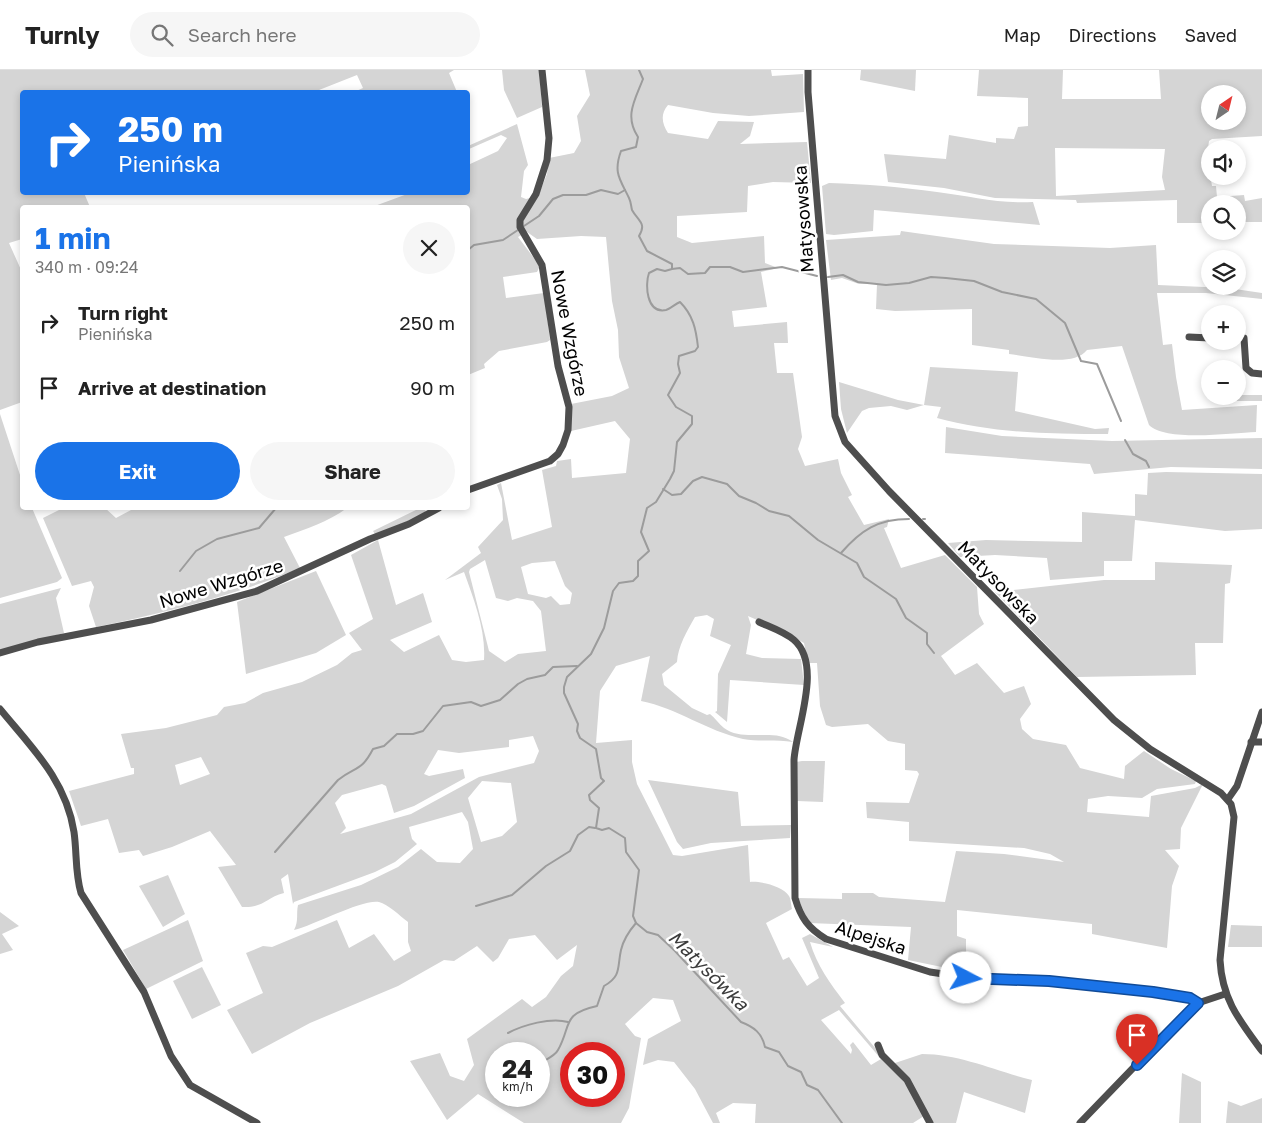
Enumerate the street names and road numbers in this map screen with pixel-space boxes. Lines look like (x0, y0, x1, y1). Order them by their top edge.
street label: Matysowska (788, 165, 818, 273)
street label: Nowe Wzgórze (547, 268, 593, 398)
street label: Matysowska (954, 536, 1044, 628)
street label: Nowe Wzgórze (156, 554, 286, 612)
street label: Alpejska (833, 915, 909, 959)

